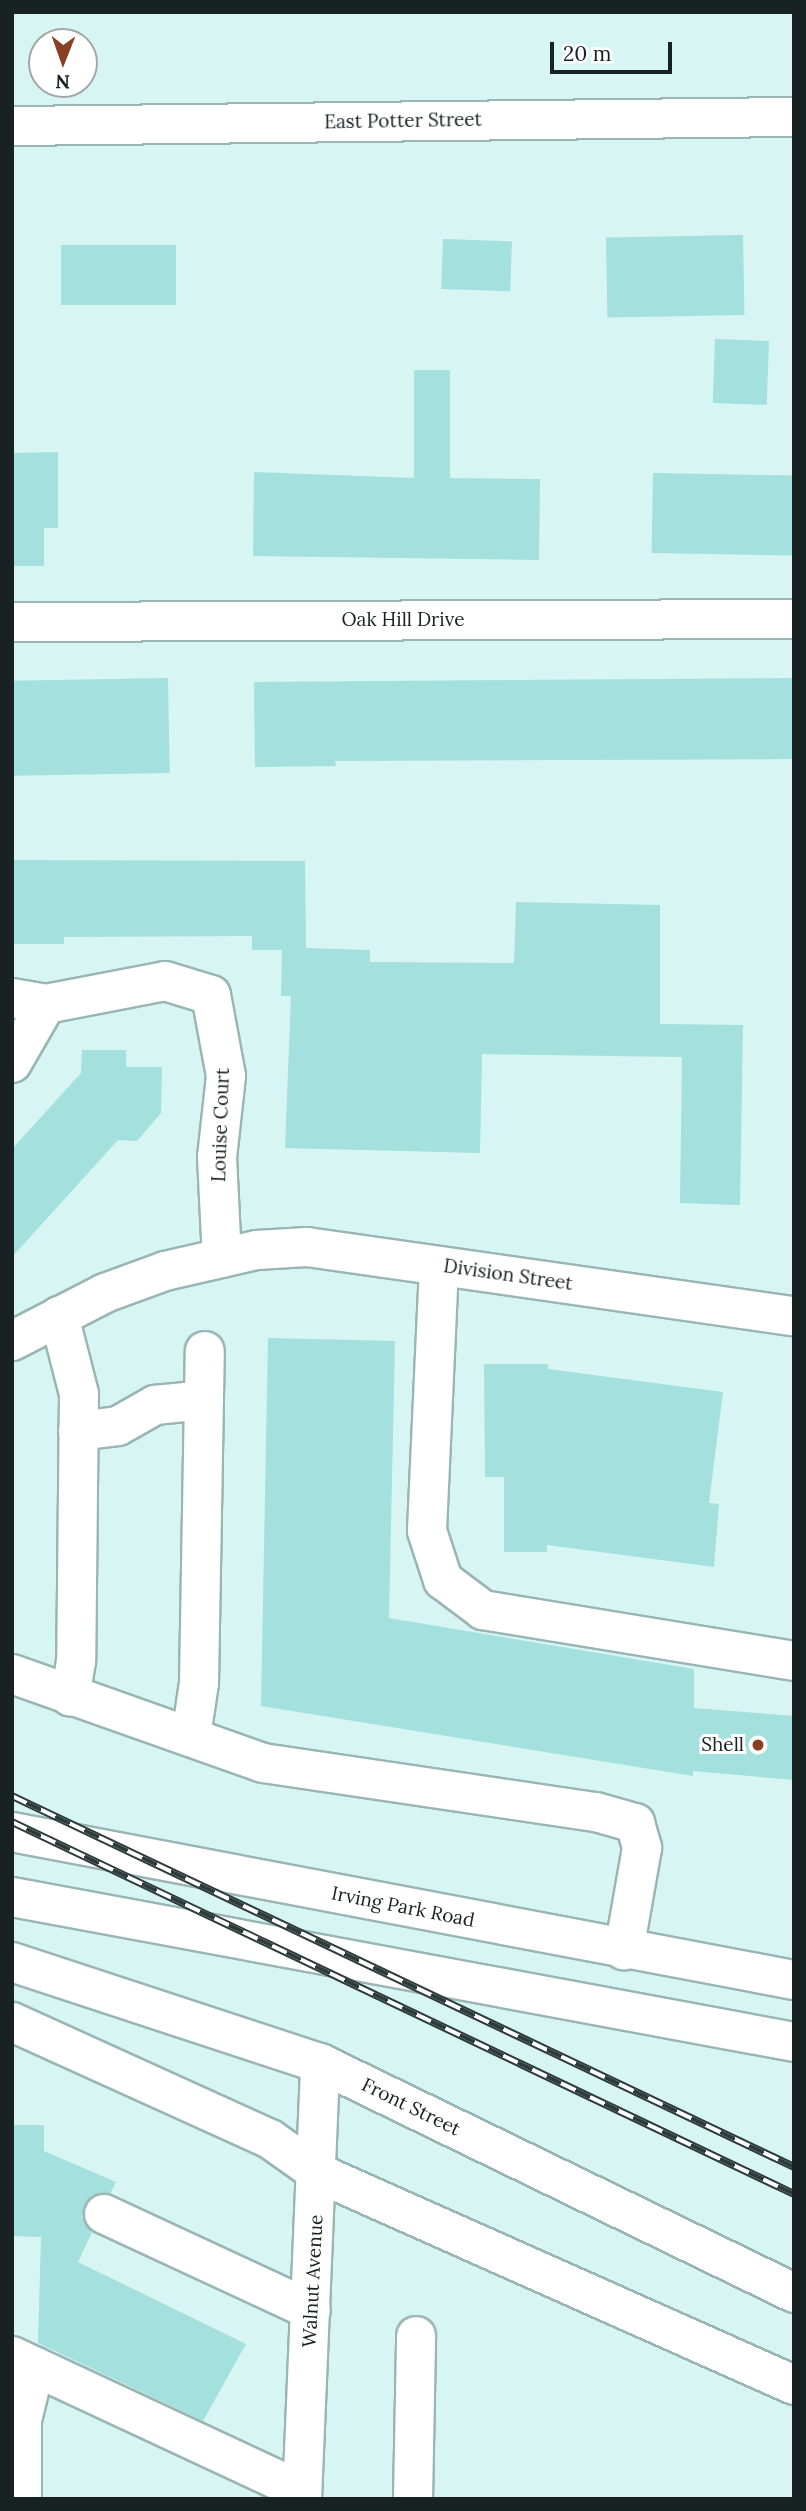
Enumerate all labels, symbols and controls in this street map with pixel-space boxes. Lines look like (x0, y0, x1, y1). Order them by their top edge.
north arrow (28, 28, 98, 98)
scale bar (554, 28, 676, 72)
text: 20 m (563, 40, 612, 67)
text: N (55, 70, 70, 94)
street label: East Potter Street (324, 108, 482, 134)
street label: Oak Hill Drive (342, 609, 464, 631)
street label: Louise Court (208, 1067, 234, 1183)
street label: Division Street (442, 1255, 574, 1295)
place label: Shell (701, 1734, 744, 1756)
marker: Shell (750, 1737, 766, 1753)
street label: Irving Park Road (330, 1882, 476, 1932)
street label: Front Street (358, 2073, 464, 2141)
street label: Walnut Avenue (298, 2214, 328, 2348)

